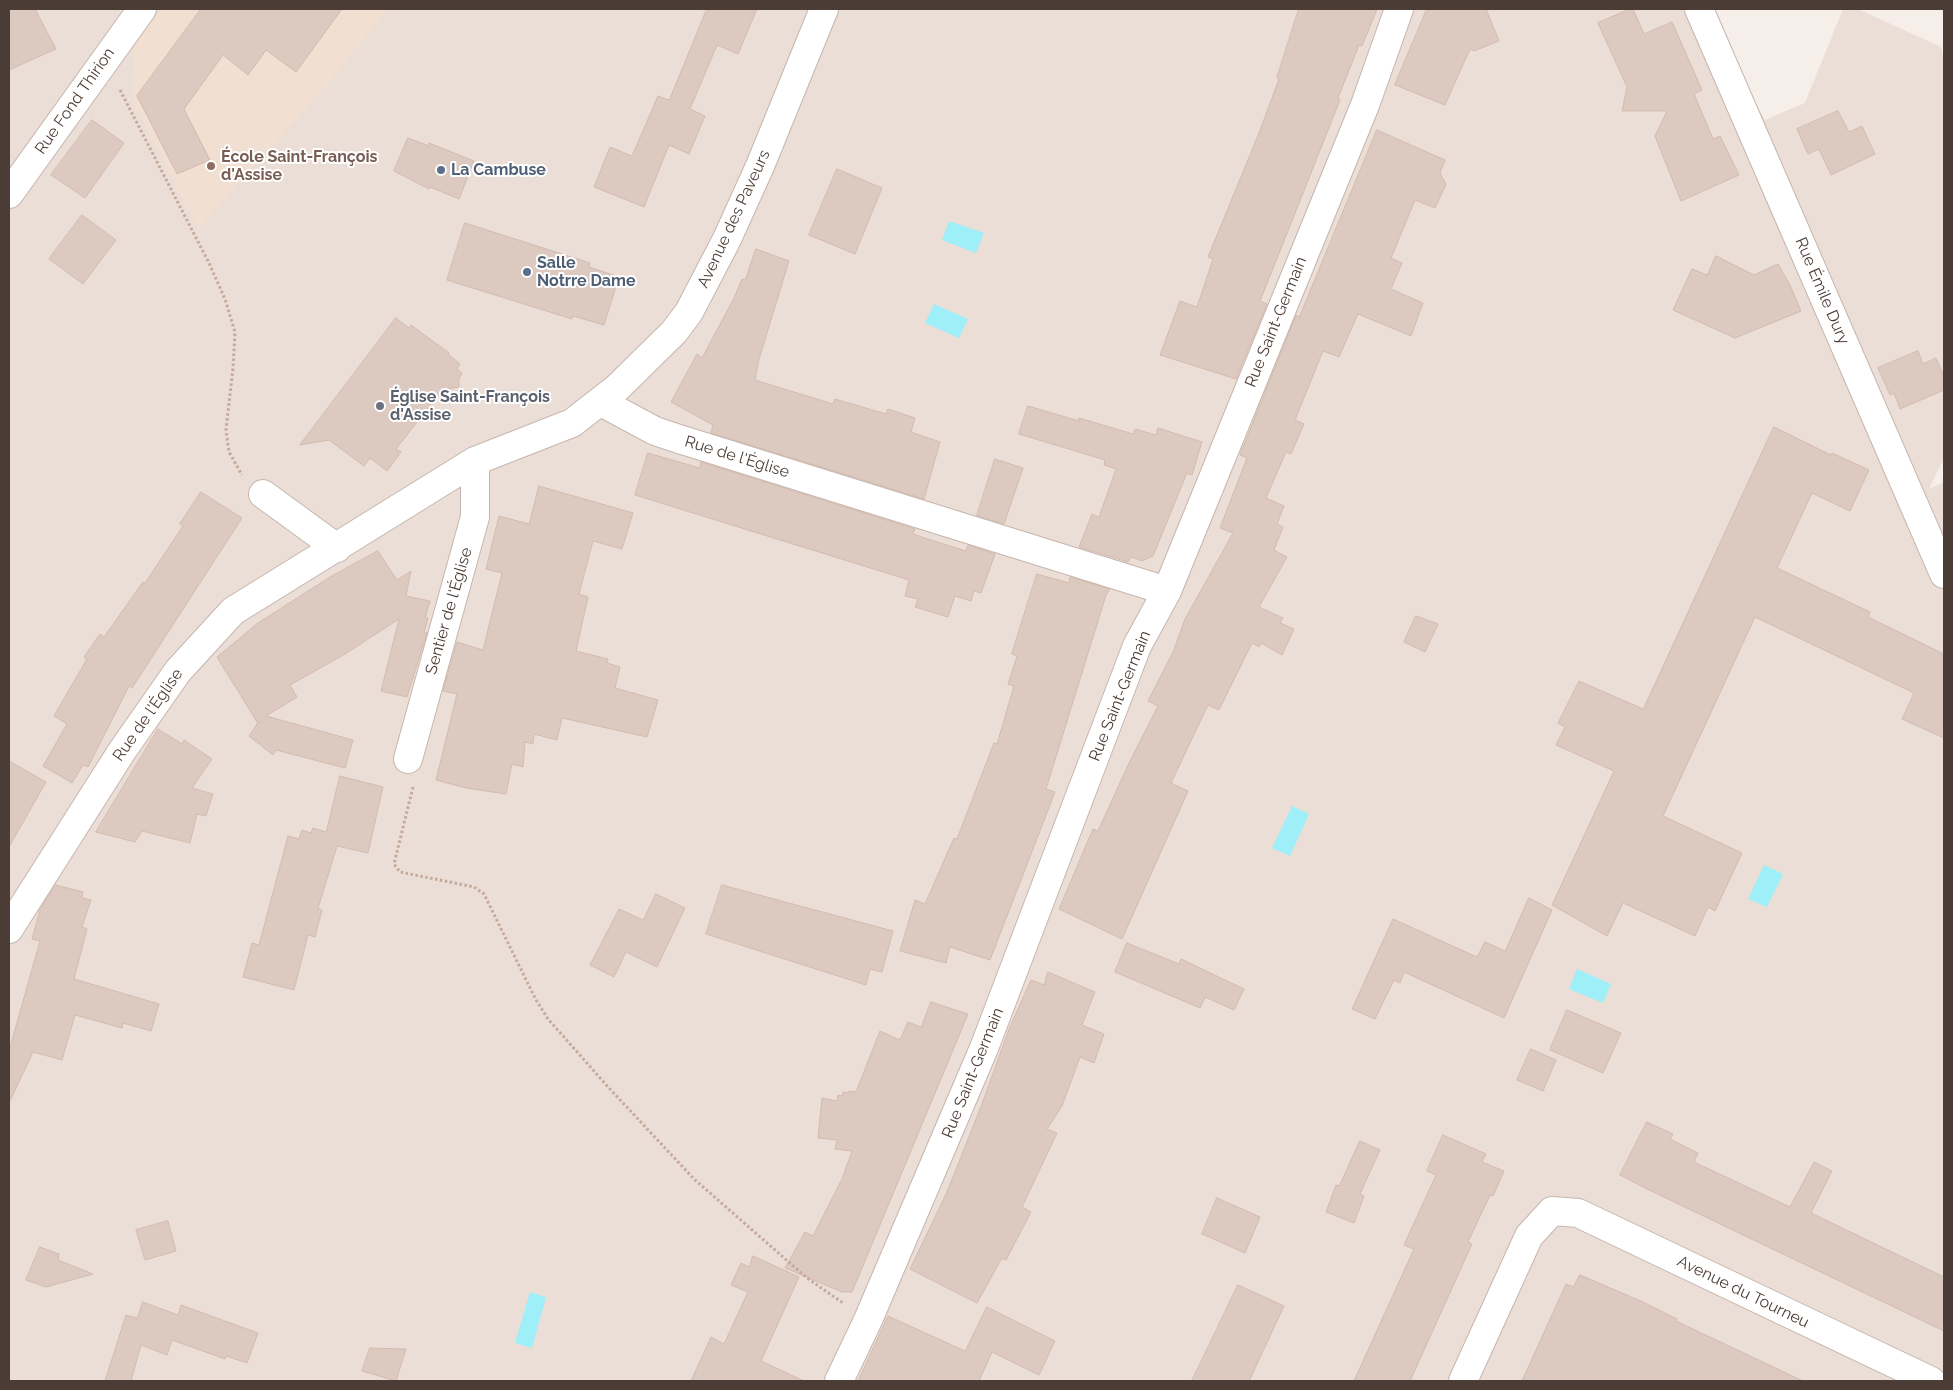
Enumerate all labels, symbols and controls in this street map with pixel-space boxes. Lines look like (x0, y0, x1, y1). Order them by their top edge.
street label: Rue Fond Thirion (31, 44, 119, 158)
place label: École Saint-François d'Assise (221, 147, 377, 185)
street label: Avenue des Paveurs (694, 147, 774, 291)
marker: École Saint-François d'Assise (205, 160, 217, 172)
place label: La Cambuse (451, 160, 546, 180)
marker: La Cambuse (435, 164, 447, 176)
street label: Rue Émile Dury (1791, 235, 1853, 347)
place label: Salle Notrre Dame (537, 253, 635, 291)
street label: Rue Saint-Germain (1241, 254, 1311, 390)
marker: Salle Notrre Dame (521, 266, 533, 278)
place label: Église Saint-François d'Assise (390, 387, 550, 425)
marker: Église Saint-François d'Assise (374, 400, 386, 412)
street label: Rue de l'Église (682, 432, 792, 482)
street label: Sentier de l'Église (422, 545, 476, 677)
street label: Rue Saint-Germain (1085, 628, 1155, 764)
street label: Rue de l'Église (109, 665, 187, 765)
street label: Rue Saint-Germain (938, 1005, 1008, 1141)
street label: Avenue du Tourneu (1674, 1252, 1812, 1332)

